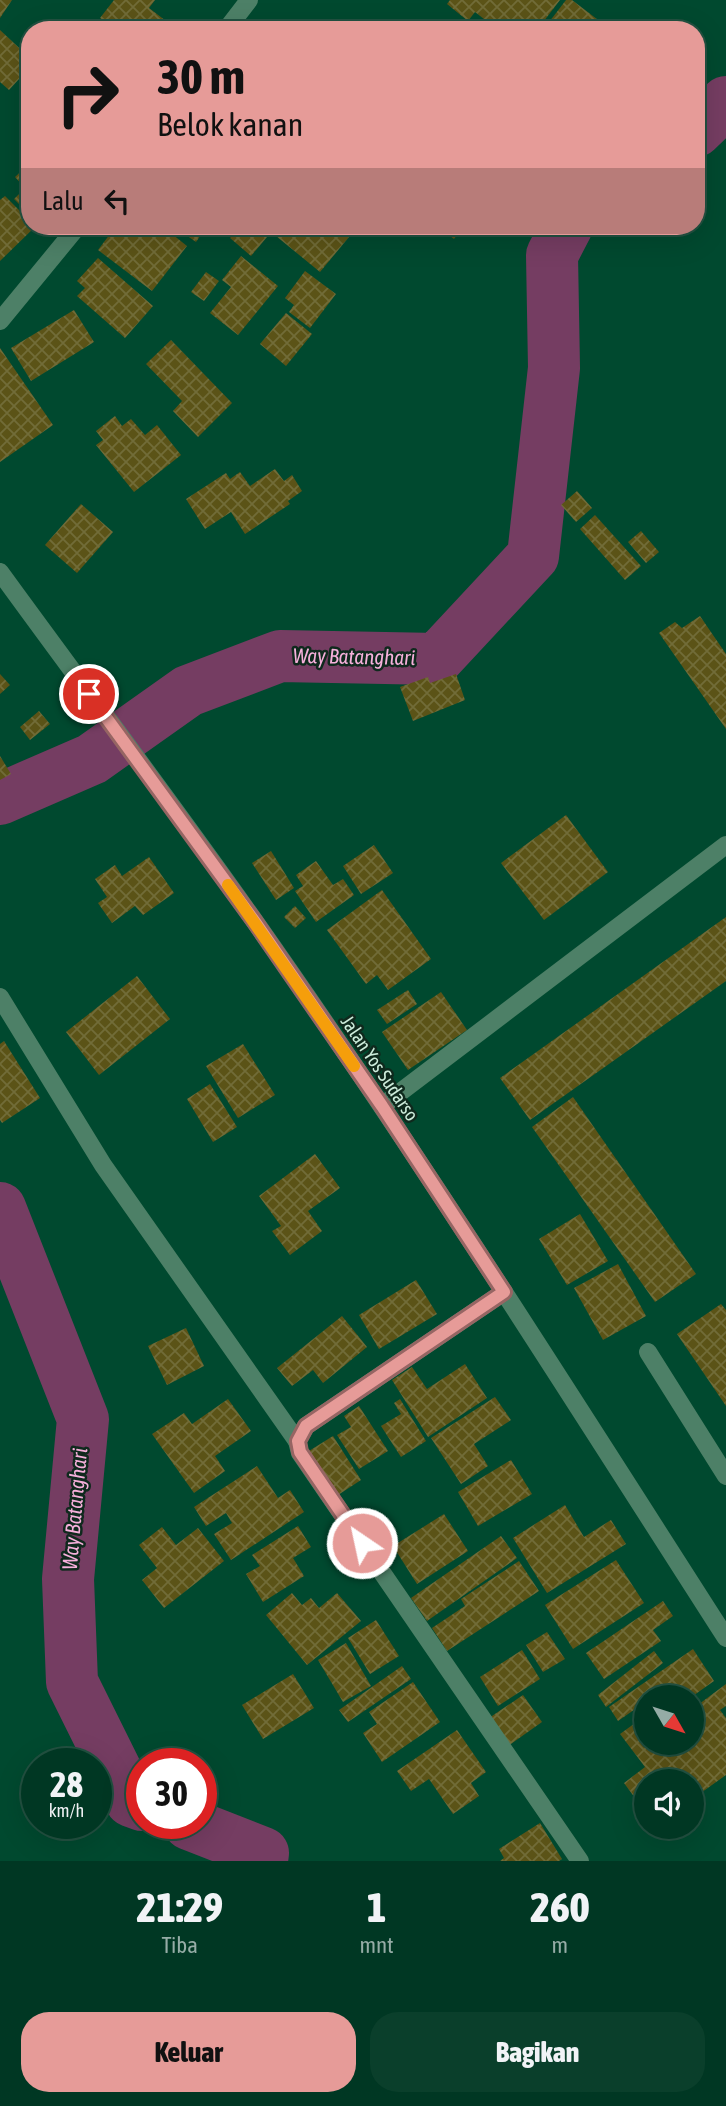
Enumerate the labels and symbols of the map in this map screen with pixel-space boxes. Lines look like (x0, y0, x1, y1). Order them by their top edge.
water label: Way Batanghari (293, 643, 416, 669)
pin (59, 664, 119, 724)
street label: Jalan Yos Sudarso (337, 1011, 423, 1125)
water label: Way Batanghari (57, 1447, 91, 1571)
position arrow (325, 1506, 399, 1580)
north arrow (634, 1685, 704, 1755)
speed limit sign: 30 (126, 1748, 217, 1839)

